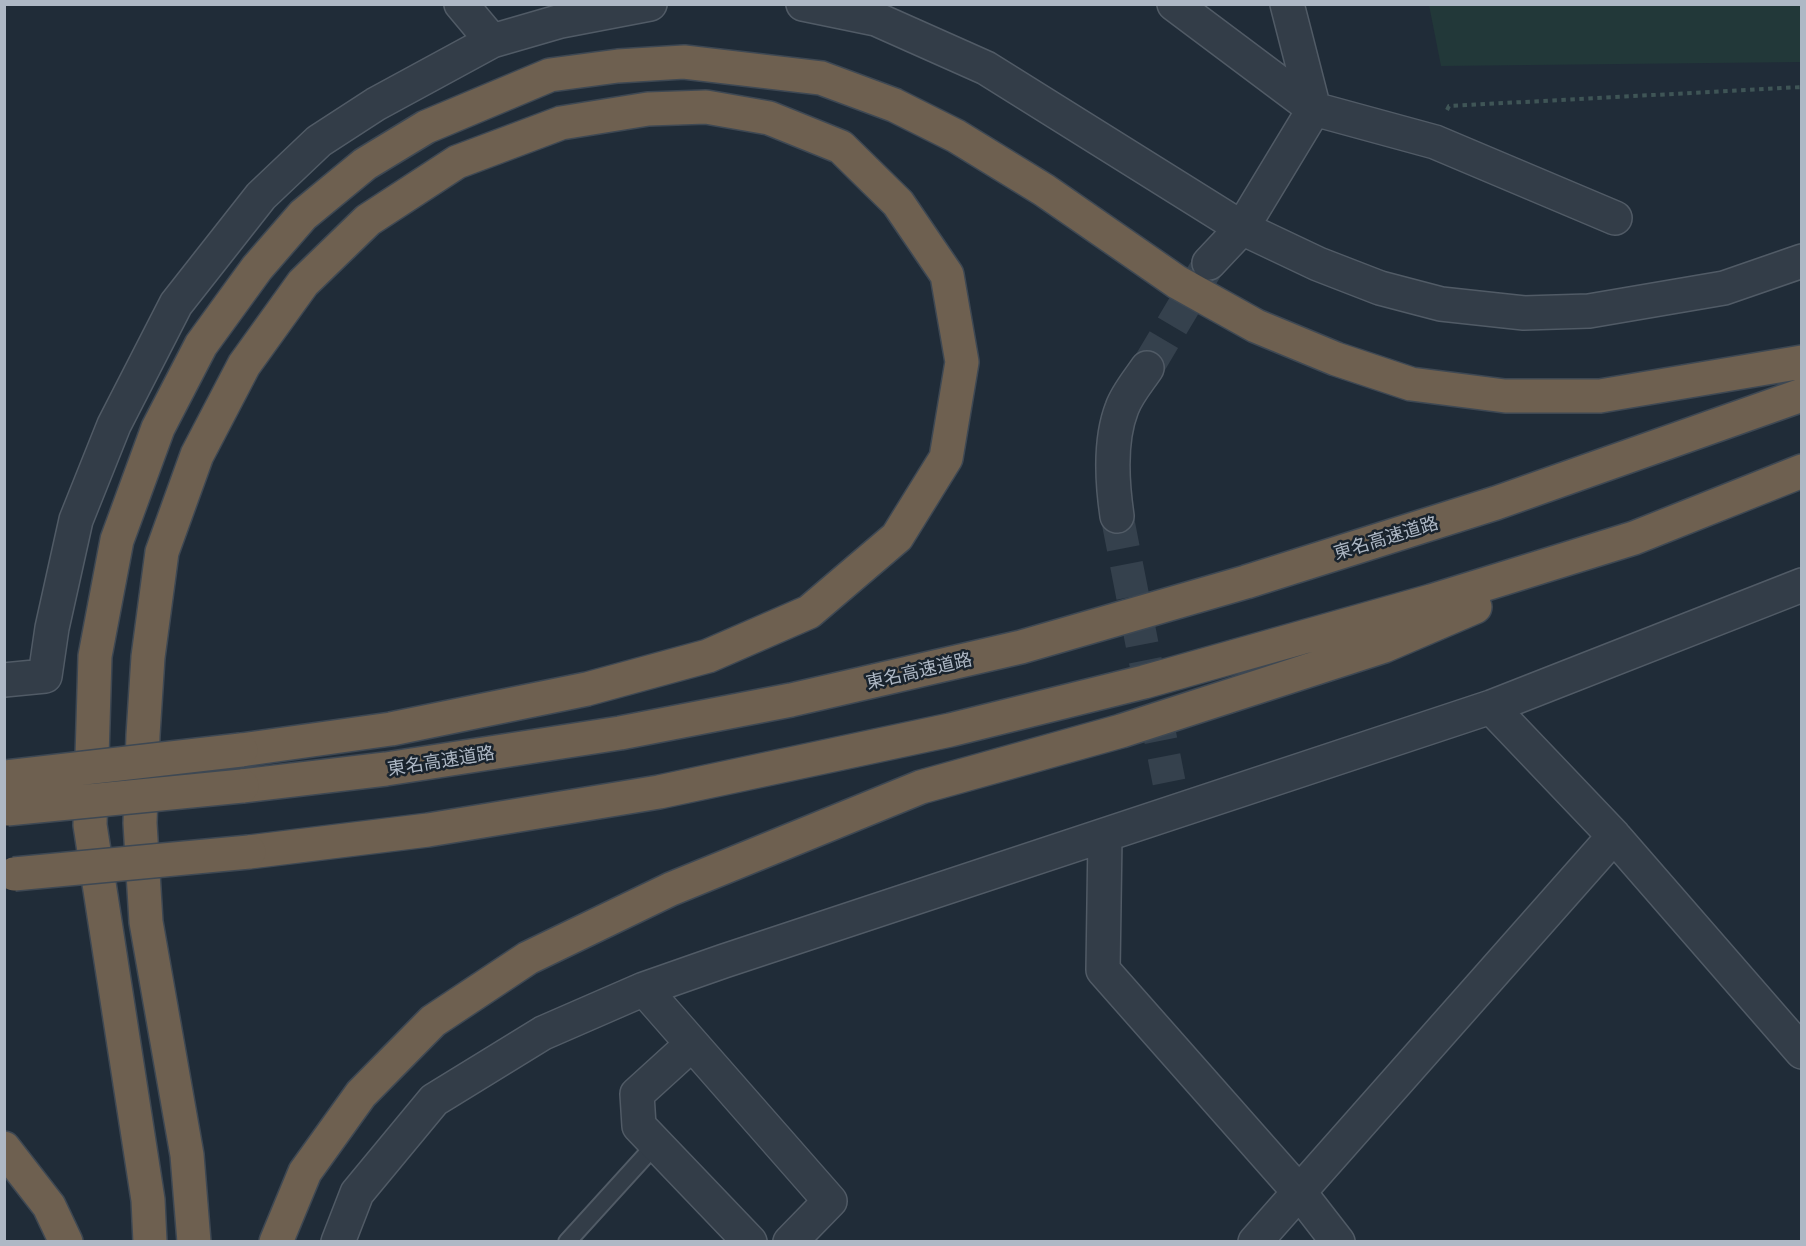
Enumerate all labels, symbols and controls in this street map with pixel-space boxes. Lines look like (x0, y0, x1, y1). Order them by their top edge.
street label: 東名高速道路 (1331, 512, 1441, 564)
street label: 東名高速道路 (864, 648, 974, 694)
street label: 東名高速道路 (386, 742, 496, 780)

